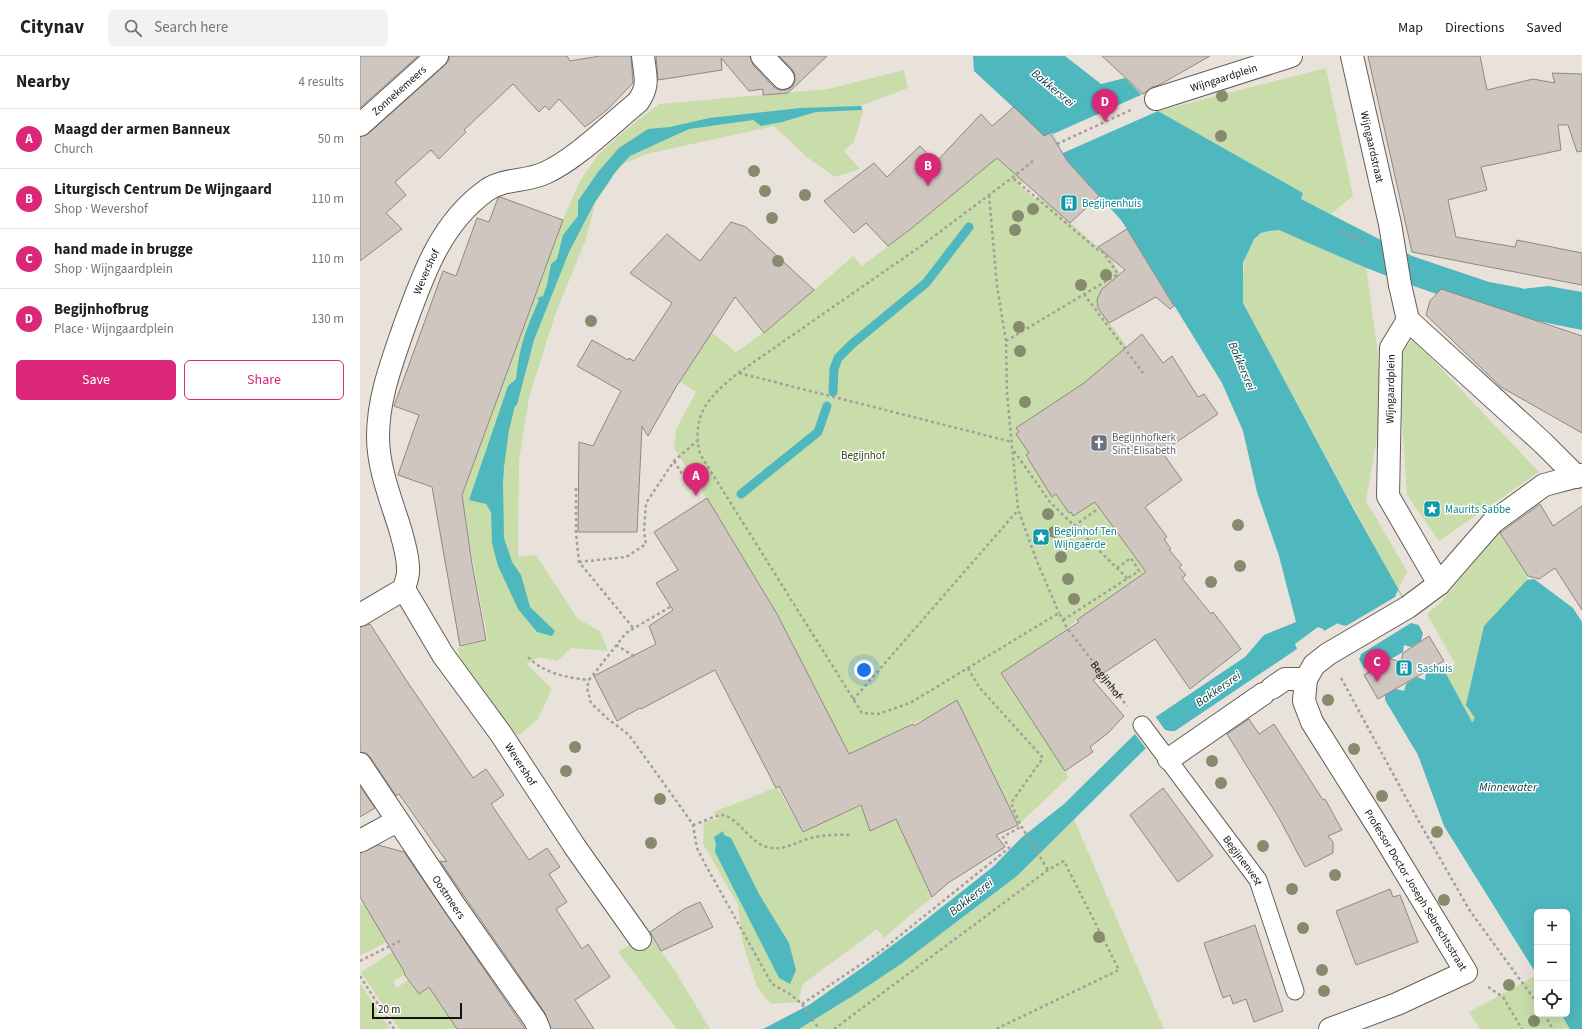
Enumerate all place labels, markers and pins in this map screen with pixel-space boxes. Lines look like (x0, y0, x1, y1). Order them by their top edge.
pin: D (1092, 89, 1118, 122)
pin: B (915, 153, 941, 186)
building icon: Begijnenhuis (1059, 193, 1079, 213)
place label: Begijnenhuis (1082, 196, 1142, 211)
place label: Begijnhofkerk Sint-Elisabeth (1112, 430, 1176, 458)
church icon: Begijnhofkerk Sint-Elisabeth (1089, 433, 1109, 453)
pin: A (683, 463, 709, 496)
place icon: Maurits Sabbe (1422, 499, 1442, 519)
place label: Maurits Sabbe (1445, 502, 1511, 517)
place label: Begijnhof Ten Wijngaerde (1054, 524, 1117, 552)
place icon: Begijnhof Ten Wijngaerde (1031, 527, 1051, 547)
pin: C (1364, 649, 1390, 682)
building icon: Sashuis (1394, 658, 1414, 678)
place label: Sashuis (1417, 661, 1453, 676)

